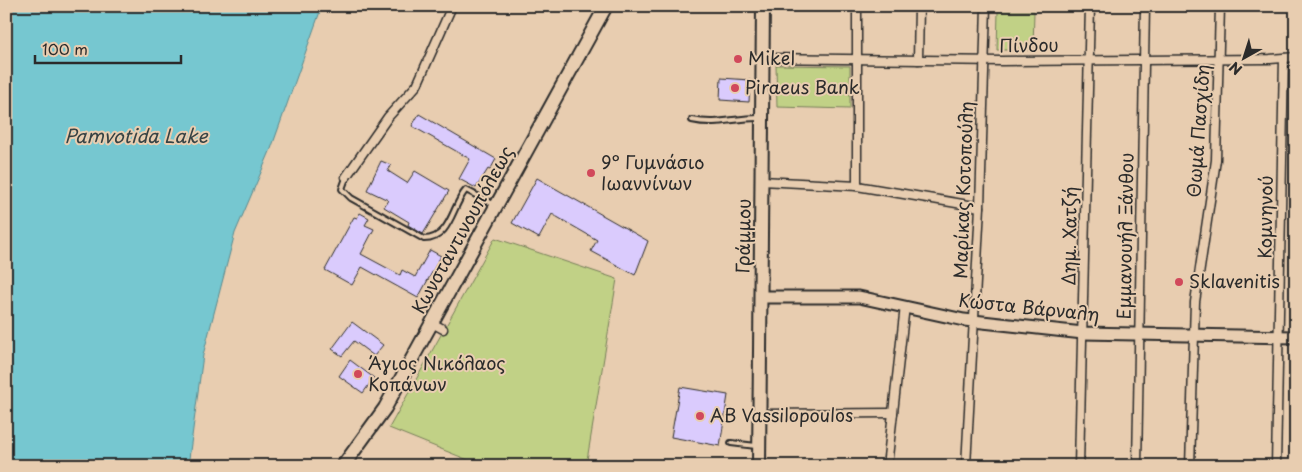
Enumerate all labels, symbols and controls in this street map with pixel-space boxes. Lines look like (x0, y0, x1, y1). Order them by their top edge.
street label: Πίνδου (999, 30, 1059, 59)
scale bar (35, 32, 181, 64)
north arrow (1220, 32, 1270, 82)
text: 100 m (42, 37, 88, 60)
place label: Mikel (748, 44, 795, 71)
marker: Mikel (732, 53, 744, 65)
text: N (1225, 57, 1246, 80)
street label: Θωμά Πασχίδη (1179, 63, 1216, 198)
place label: Piraeus Bank (745, 73, 860, 100)
marker: Piraeus Bank (729, 82, 741, 94)
street label: Μαρίκας Κοτοπούλη (946, 101, 979, 279)
water label: Pamvotida Lake (64, 121, 208, 149)
street label: Κωνσταντινουπόλεως (404, 140, 519, 318)
place label: 9° Γυμνάσιο Ιωαννίνων (601, 148, 704, 196)
street label: Εμμανουήλ Ξάνθου (1110, 152, 1139, 320)
marker: 9° Γυμνάσιο Ιωαννίνων (585, 167, 597, 179)
street label: Κομνηνού (1250, 175, 1279, 259)
street label: Δημ. Χατζή (1054, 186, 1083, 286)
street label: Γράμμου (728, 198, 757, 274)
place label: Sklavenitis (1189, 267, 1280, 294)
marker: Sklavenitis (1173, 276, 1185, 288)
street label: Κώστα Βάρναλη (957, 286, 1101, 327)
place label: Άγιος Νικόλαος Κοπάνων (368, 349, 506, 397)
marker: Άγιος Νικόλαος Κοπάνων (352, 368, 364, 380)
place label: AB Vassilopoulos (710, 401, 853, 428)
marker: AB Vassilopoulos (694, 410, 706, 422)

